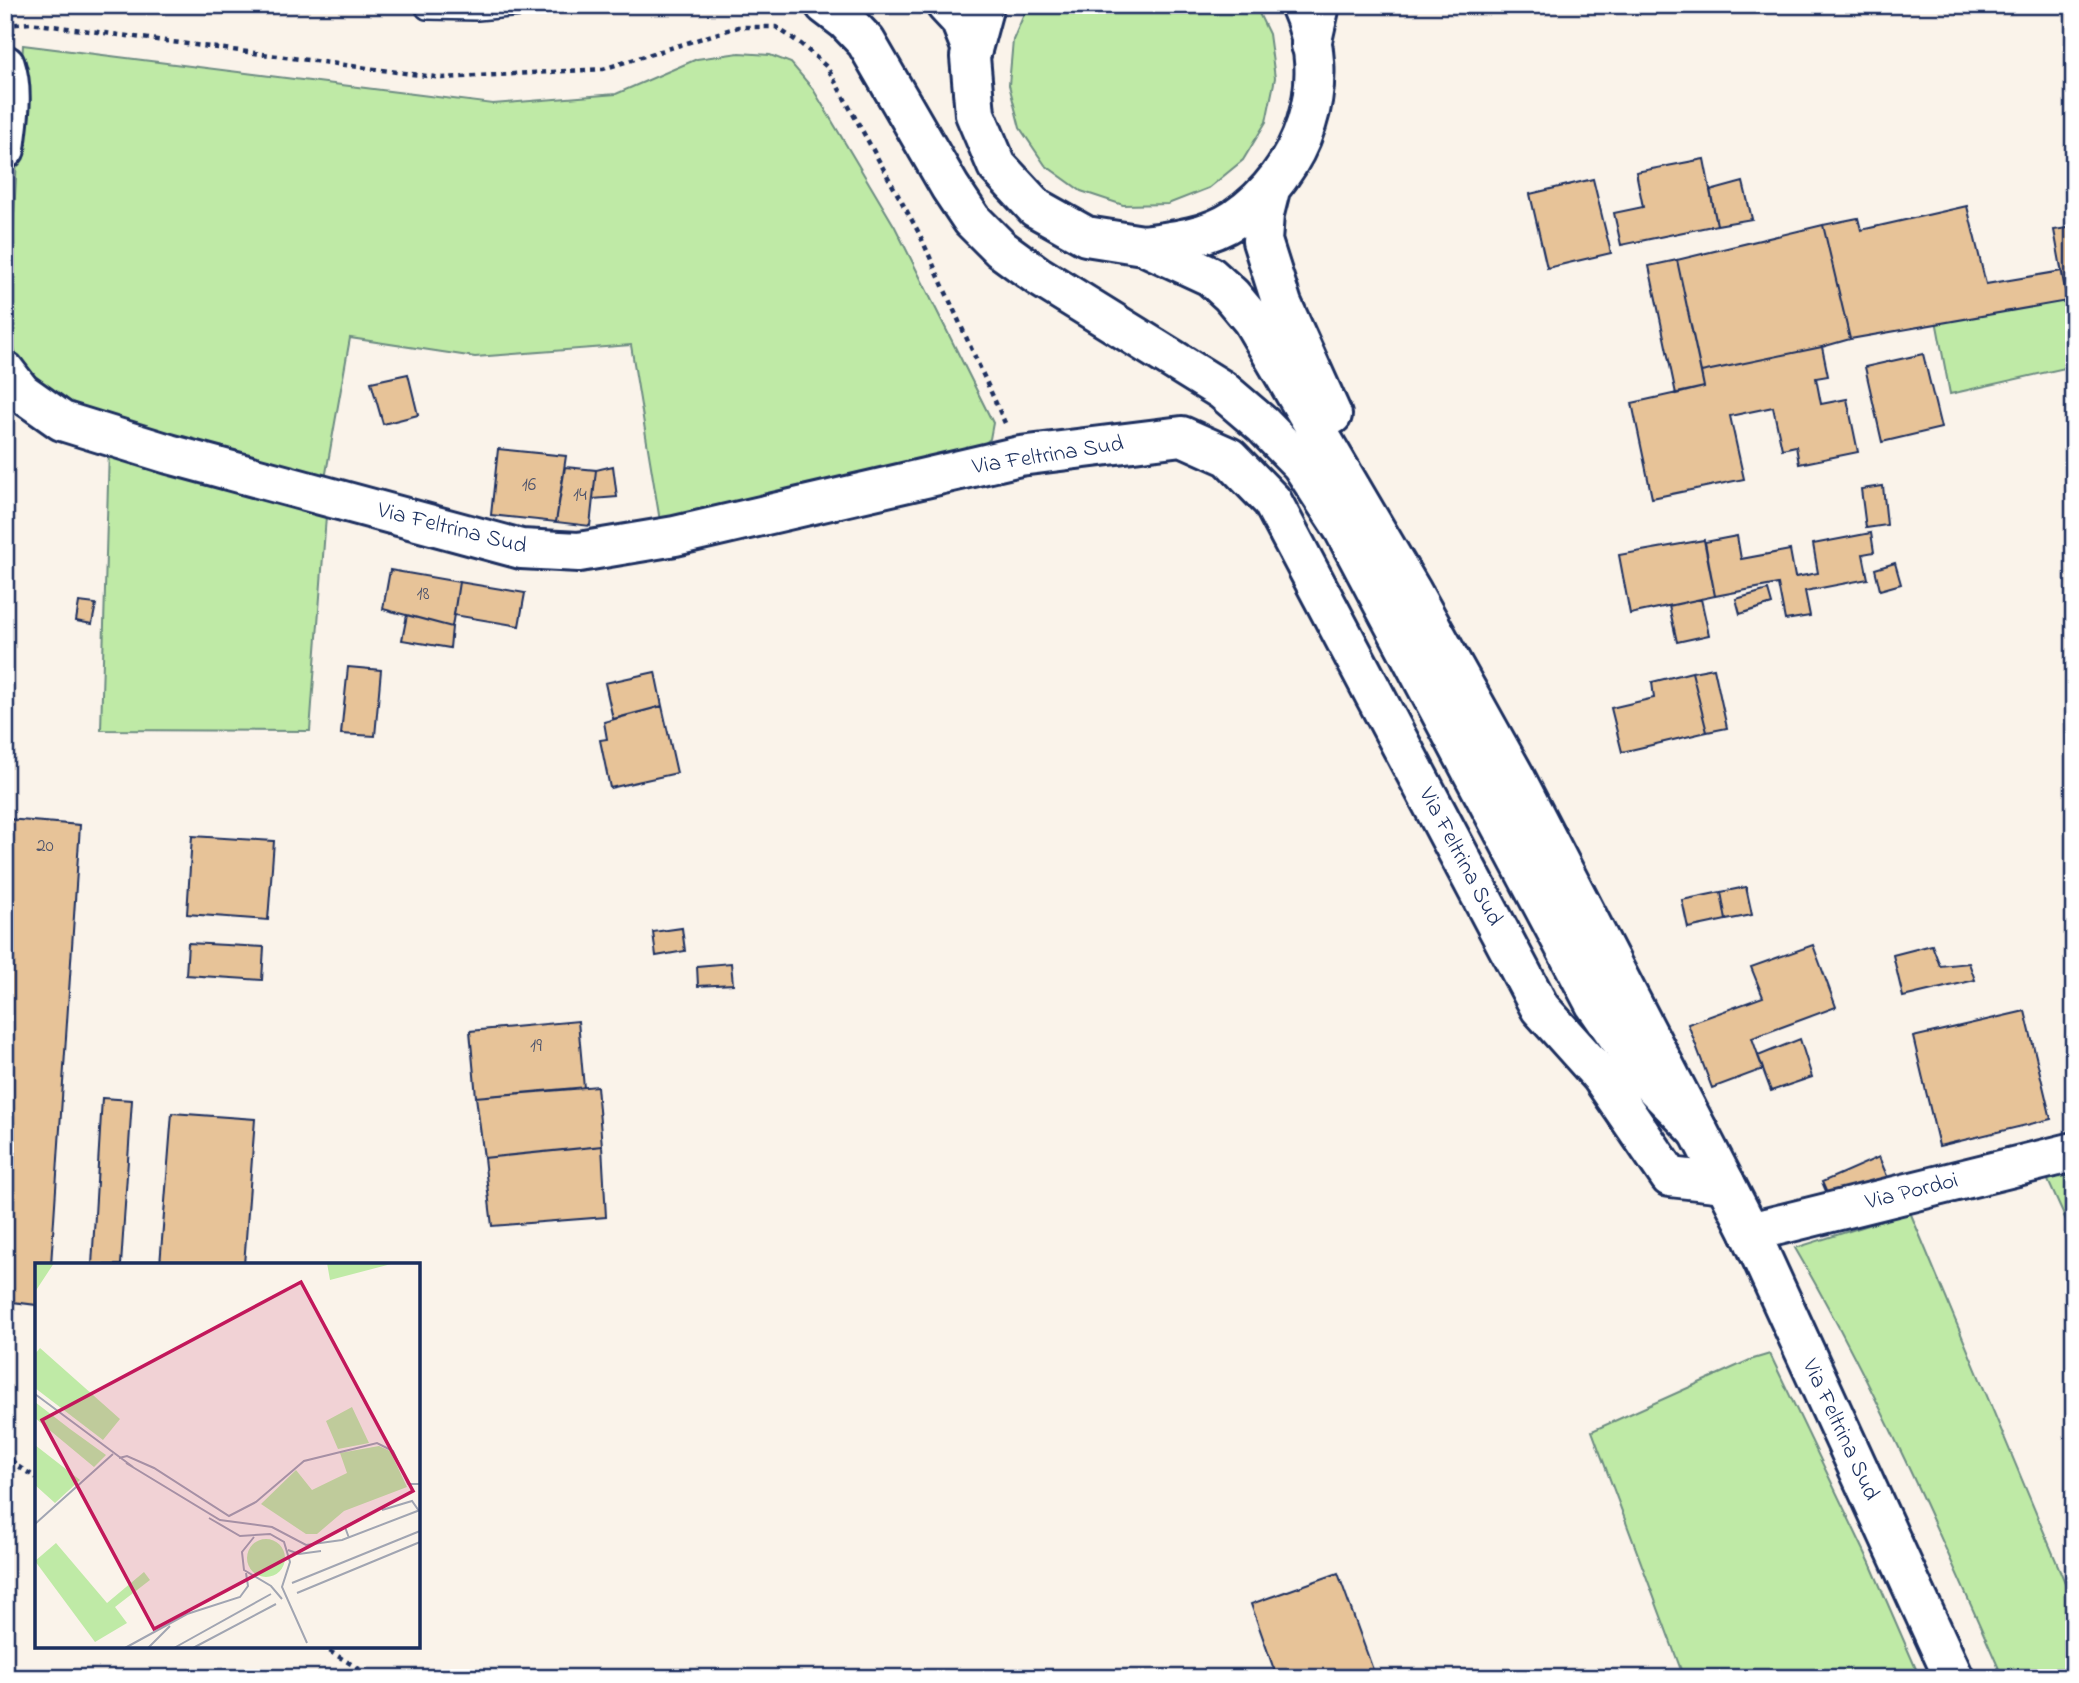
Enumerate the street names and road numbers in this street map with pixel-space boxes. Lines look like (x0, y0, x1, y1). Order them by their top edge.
street label: Via Feltrina Sud (969, 428, 1126, 484)
street label: Via Feltrina Sud (373, 494, 530, 563)
street label: Via Feltrina Sud (1409, 781, 1510, 932)
street label: Via Pordoi (1861, 1165, 1962, 1220)
street label: Via Feltrina Sud (1792, 1353, 1887, 1506)

